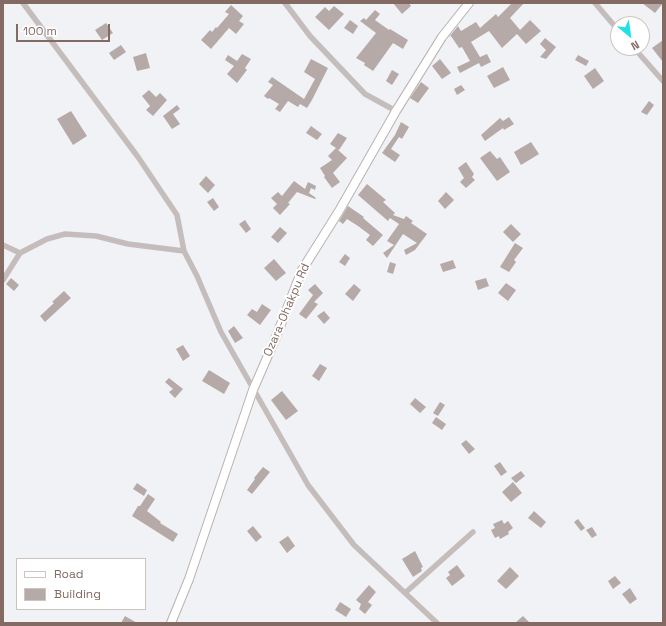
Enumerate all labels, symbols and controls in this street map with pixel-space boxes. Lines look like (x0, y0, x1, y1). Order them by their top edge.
scale bar (18, 16, 112, 42)
north arrow (610, 16, 650, 56)
text: 100 m (23, 23, 57, 39)
text: N (629, 38, 642, 54)
street label: Ozara-Ohakpu Rd (261, 261, 313, 359)
legend (16, 558, 146, 610)
text: Road (54, 566, 83, 582)
text: Building (54, 586, 101, 602)

